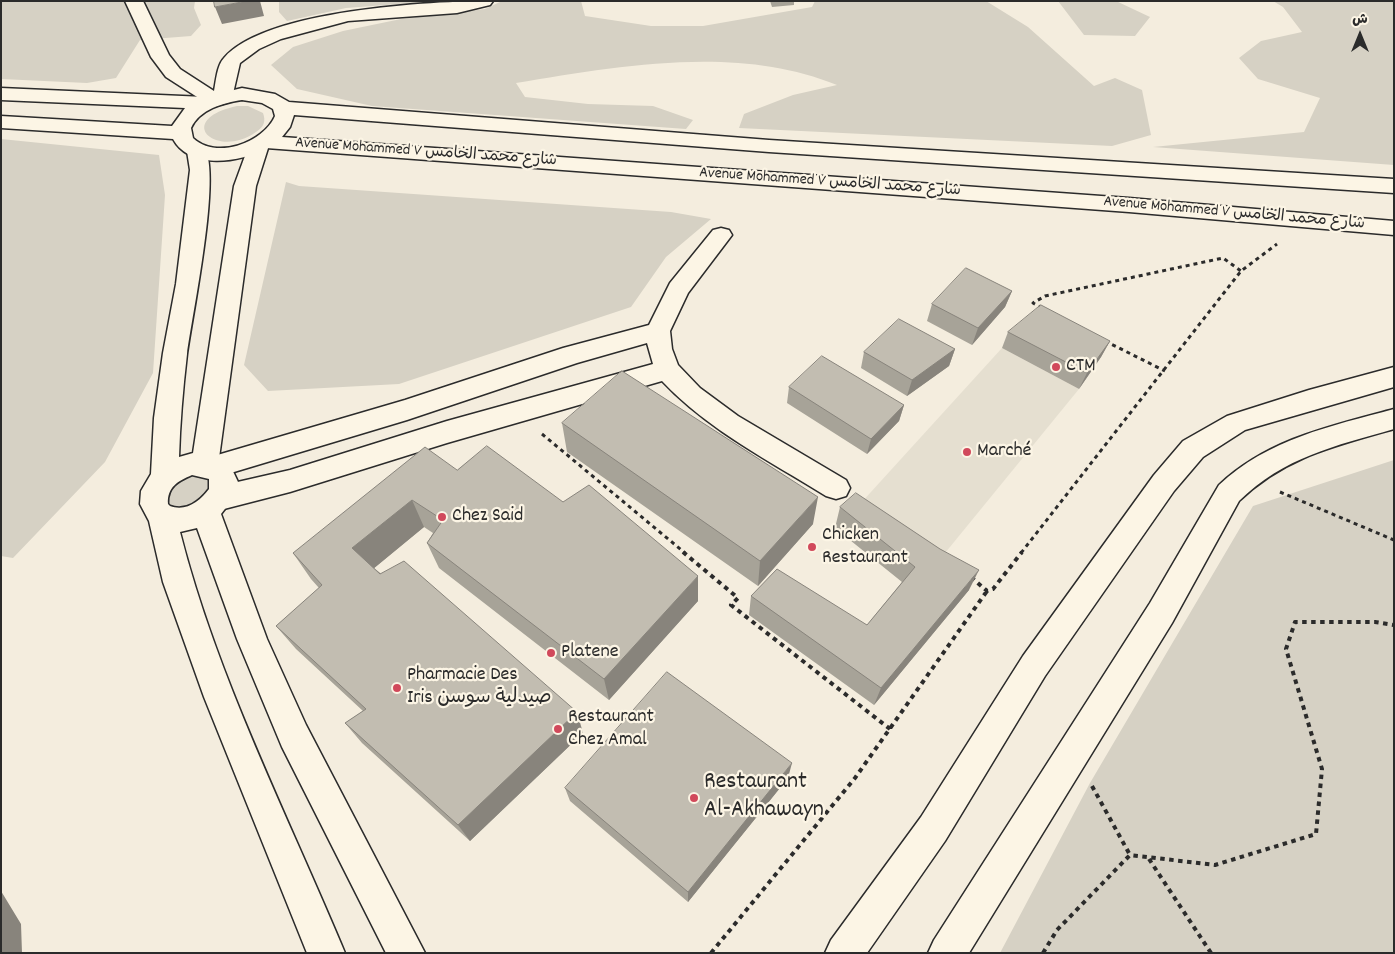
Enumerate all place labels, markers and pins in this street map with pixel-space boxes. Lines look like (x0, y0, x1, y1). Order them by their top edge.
place label: CTM (1066, 355, 1096, 379)
marker: CTM (1050, 361, 1062, 373)
place label: Marché (977, 440, 1031, 464)
marker: Marché (961, 446, 973, 458)
place label: Chez Said (452, 505, 523, 529)
marker: Chez Said (436, 511, 448, 523)
place label: Chicken Restaurant (822, 524, 908, 571)
marker: Chicken Restaurant (806, 541, 818, 553)
place label: Platene (561, 641, 618, 665)
marker: Platene (545, 647, 557, 659)
place label: Pharmacie Des Iris صيدلية سوسن (407, 664, 552, 711)
marker: Pharmacie Des Iris صيدلية سوسن (391, 682, 403, 694)
place label: Restaurant Chez Amal (568, 706, 654, 753)
marker: Restaurant Chez Amal (552, 723, 564, 735)
place label: Restaurant Al-Akhawayn (704, 770, 824, 826)
marker: Restaurant Al-Akhawayn (688, 792, 700, 804)

